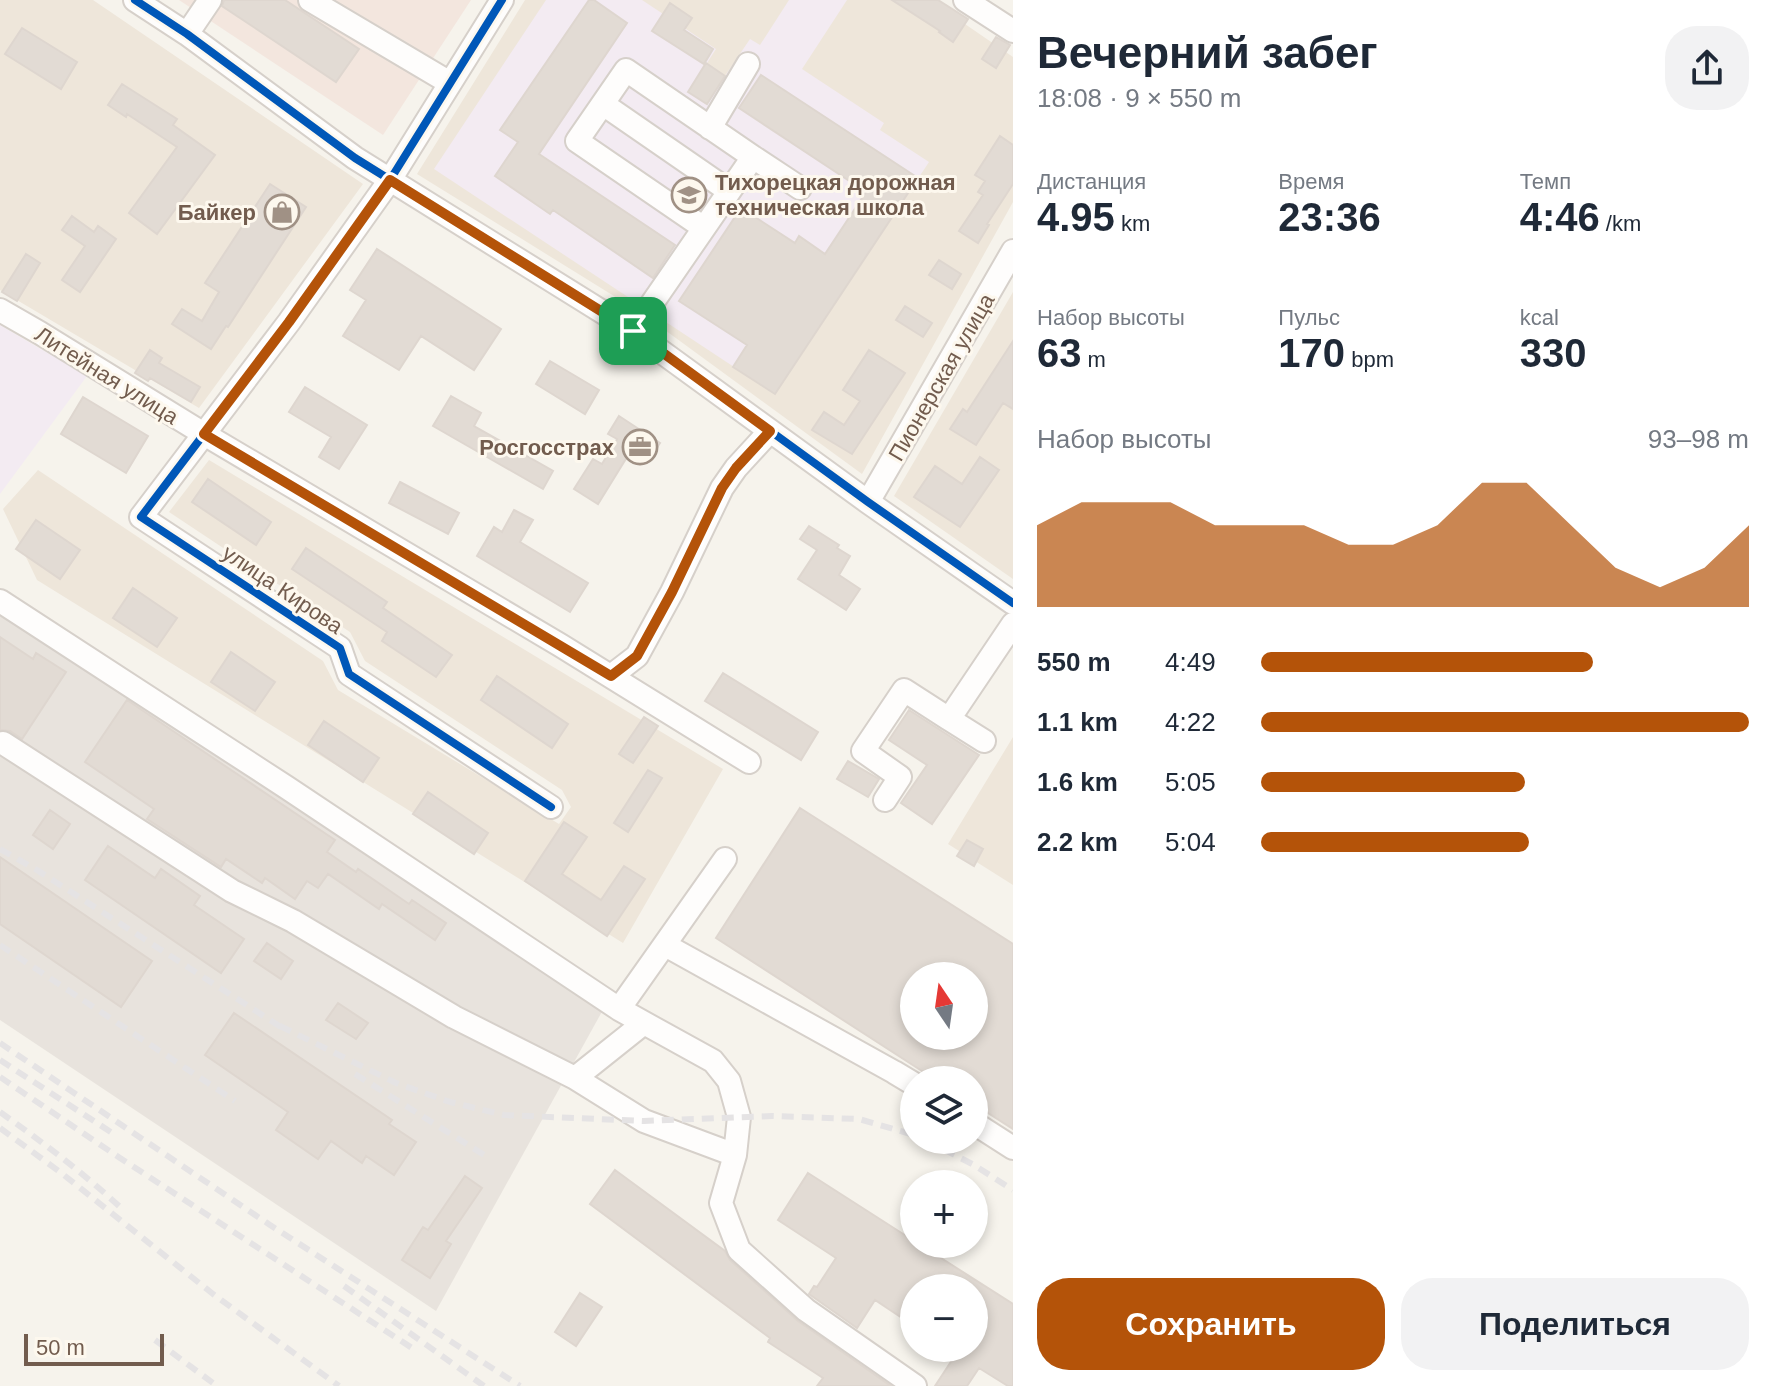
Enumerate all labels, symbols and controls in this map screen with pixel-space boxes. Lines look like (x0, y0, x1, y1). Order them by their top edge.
button: share (1665, 26, 1749, 110)
text: Вечерний забег (1037, 28, 1378, 77)
text: 18:08 · 9 × 550 m (1037, 83, 1242, 113)
text: Дистанция (1037, 169, 1146, 194)
text: Время (1278, 169, 1345, 194)
text: Темп (1520, 169, 1571, 194)
place label: Тихорецкая дорожная техническая школа (715, 170, 956, 220)
school or university icon: Тихорецкая дорожная техническая школа (670, 176, 708, 214)
shop icon: Байкер (263, 193, 301, 231)
text: 4.95 (1037, 195, 1115, 239)
text: 23:36 (1278, 195, 1381, 239)
text: 4:46 (1520, 195, 1600, 239)
place label: Байкер (178, 200, 256, 225)
text: km (1115, 211, 1150, 236)
text: /km (1600, 211, 1641, 236)
street label: Пионерская улица (883, 289, 1000, 465)
pin (599, 297, 667, 365)
text: Набор высоты (1037, 305, 1185, 330)
text: Пульс (1278, 305, 1340, 330)
text: kcal (1520, 305, 1559, 330)
icon: arrive (611, 309, 655, 353)
street label: Литейная улица (31, 321, 184, 430)
text: 63 (1037, 331, 1082, 375)
text: 170 (1278, 331, 1345, 375)
text: 330 (1520, 331, 1586, 375)
text: m (1082, 347, 1106, 372)
text: bpm (1345, 347, 1394, 372)
text: Набор высоты (1037, 424, 1212, 454)
text: 93–98 m (1648, 424, 1749, 454)
office icon: Росгосстрах (621, 428, 659, 466)
place label: Росгосстрах (479, 435, 615, 460)
street label: улица Кирова (218, 540, 348, 639)
text: 550 m (1037, 647, 1111, 677)
text: 4:49 (1165, 647, 1216, 677)
text: 1.1 km (1037, 707, 1118, 737)
text: 4:22 (1165, 707, 1216, 737)
text: 1.6 km (1037, 767, 1118, 797)
text: 5:05 (1165, 767, 1216, 797)
text: 2.2 km (1037, 827, 1118, 857)
text: 5:04 (1165, 827, 1216, 857)
north arrow (900, 962, 988, 1050)
map controls (900, 962, 988, 1362)
button: layers (900, 1066, 988, 1154)
button: + (900, 1170, 988, 1258)
button: − (900, 1274, 988, 1362)
button: Сохранить (1037, 1278, 1385, 1370)
button: Поделиться (1401, 1278, 1749, 1370)
scale bar (24, 1330, 164, 1366)
text: 50 m (36, 1335, 85, 1360)

